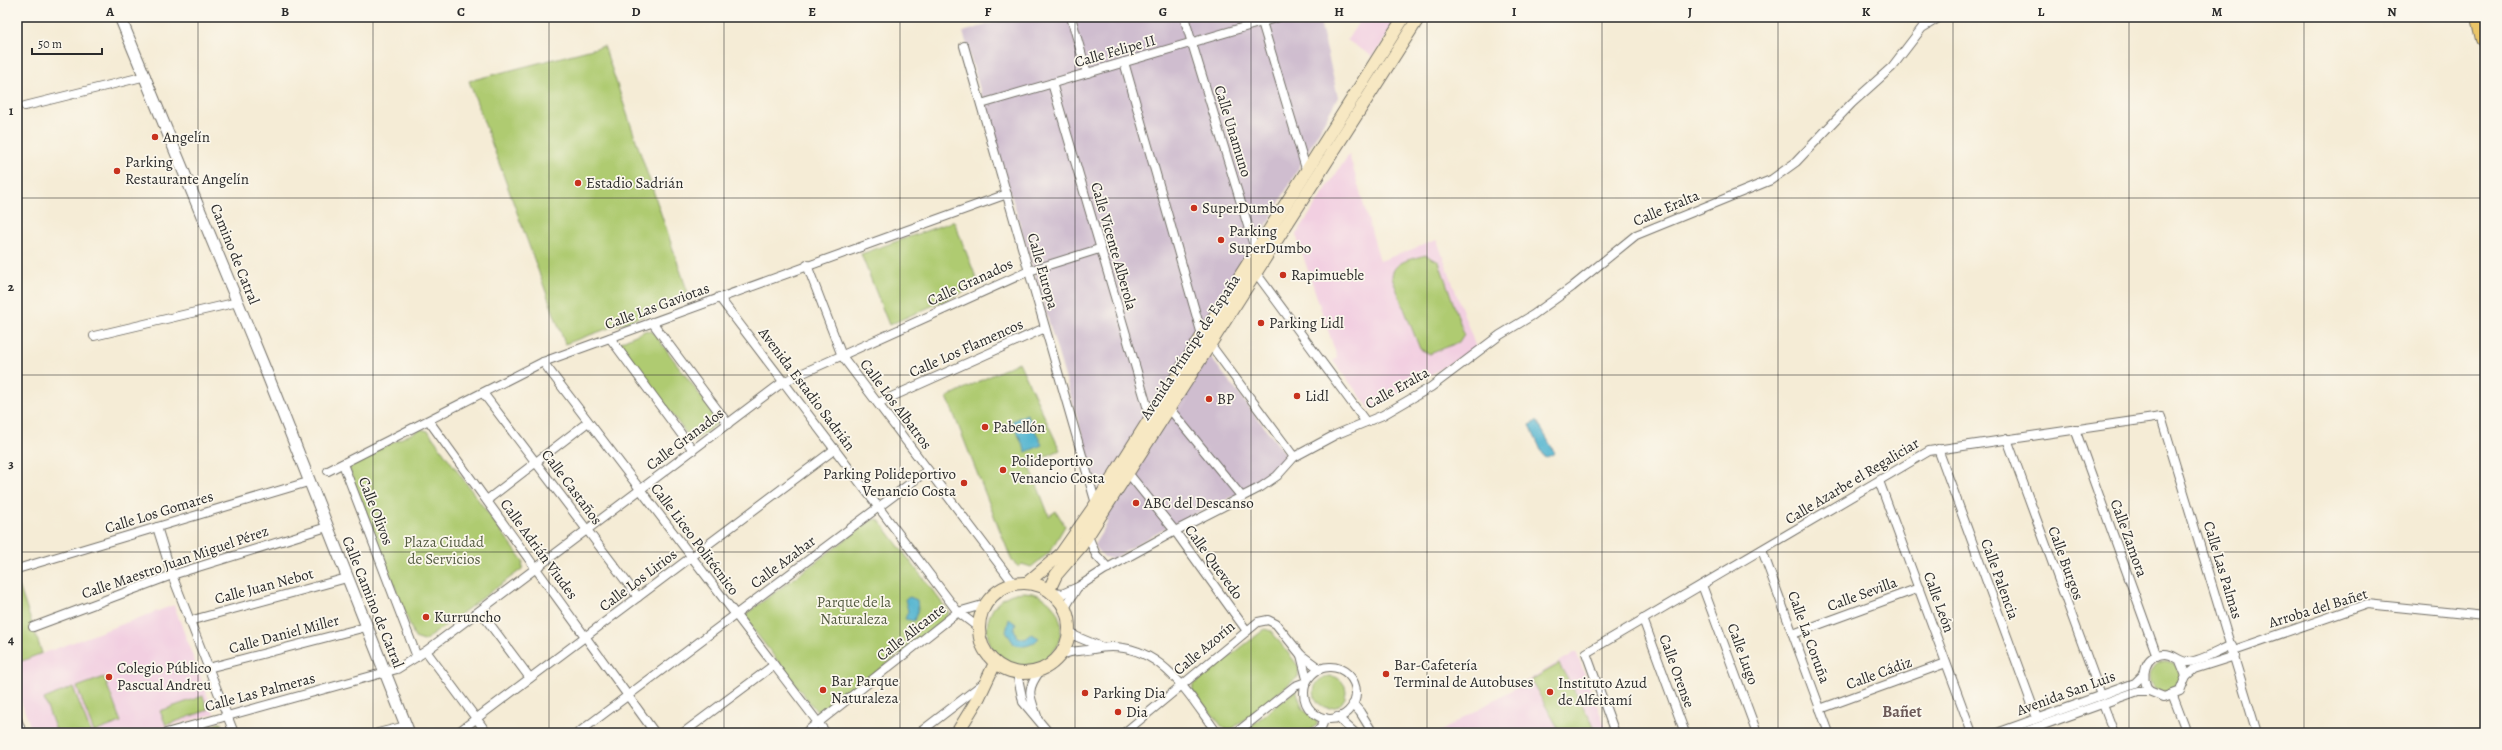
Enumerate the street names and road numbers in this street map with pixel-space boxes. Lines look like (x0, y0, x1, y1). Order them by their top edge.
street label: Calle Felipe II (1072, 30, 1158, 72)
street label: Calle Unamuno (1210, 83, 1256, 179)
street label: Calle Vicente Alberola (1086, 180, 1142, 312)
street label: Calle Eralta (1630, 185, 1702, 231)
street label: Camino de Catral (206, 201, 264, 308)
street label: Calle Europa (1023, 231, 1063, 311)
street label: Calle Granados (924, 253, 1016, 311)
street label: Avenida Príncipe de España (1135, 270, 1245, 424)
street label: Calle Las Gaviotas (602, 278, 712, 334)
street label: Calle Los Flamencos (906, 314, 1026, 382)
street label: Avenida Estadio Sadrián (753, 322, 860, 455)
street label: Calle Los Albatros (855, 355, 937, 453)
street label: Calle Eralta (1362, 362, 1432, 414)
street label: Calle Granados (642, 403, 728, 475)
street label: Calle Azarbe el Regaliciar (1781, 433, 1923, 529)
street label: Calle Castaños (537, 445, 607, 529)
street label: Calle Olivos (354, 474, 398, 548)
street label: Calle Liceo Politécnico (646, 479, 744, 599)
street label: Calle Los Gomares (102, 486, 216, 538)
street label: Calle Adrián Viudes (496, 495, 582, 603)
street label: Calle Zamora (2106, 496, 2152, 580)
street label: Calle Las Palmas (2199, 519, 2247, 621)
street label: Calle Maestro Juan Miguel Pérez (79, 520, 271, 603)
street label: Calle Quevedo (1180, 521, 1248, 603)
street label: Calle Burgos (2043, 523, 2089, 603)
street label: Calle Azahar (746, 531, 820, 593)
street label: Calle Camino de Catral (337, 533, 409, 671)
street label: Calle Palencia (1976, 536, 2024, 622)
street label: Calle Los Lirios (595, 544, 681, 616)
street label: Calle Juan Nebot (212, 563, 316, 609)
street label: Calle León (1919, 569, 1959, 635)
street label: Calle Sevilla (1824, 572, 1900, 616)
street label: Arroba del Bañet (2265, 583, 2370, 633)
street label: Calle La Coruña (1783, 588, 1835, 686)
street label: Calle Alicante (872, 598, 950, 665)
street label: Calle Daniel Miller (227, 610, 342, 658)
street label: Calle Azorín (1169, 616, 1239, 680)
street label: Calle Lugo (1723, 620, 1763, 688)
street label: Calle Orense (1654, 631, 1700, 711)
street label: Calle Cádiz (1843, 652, 1915, 694)
street label: Avenida San Luis (2013, 666, 2118, 721)
street label: Calle Las Palmeras (203, 668, 317, 716)

